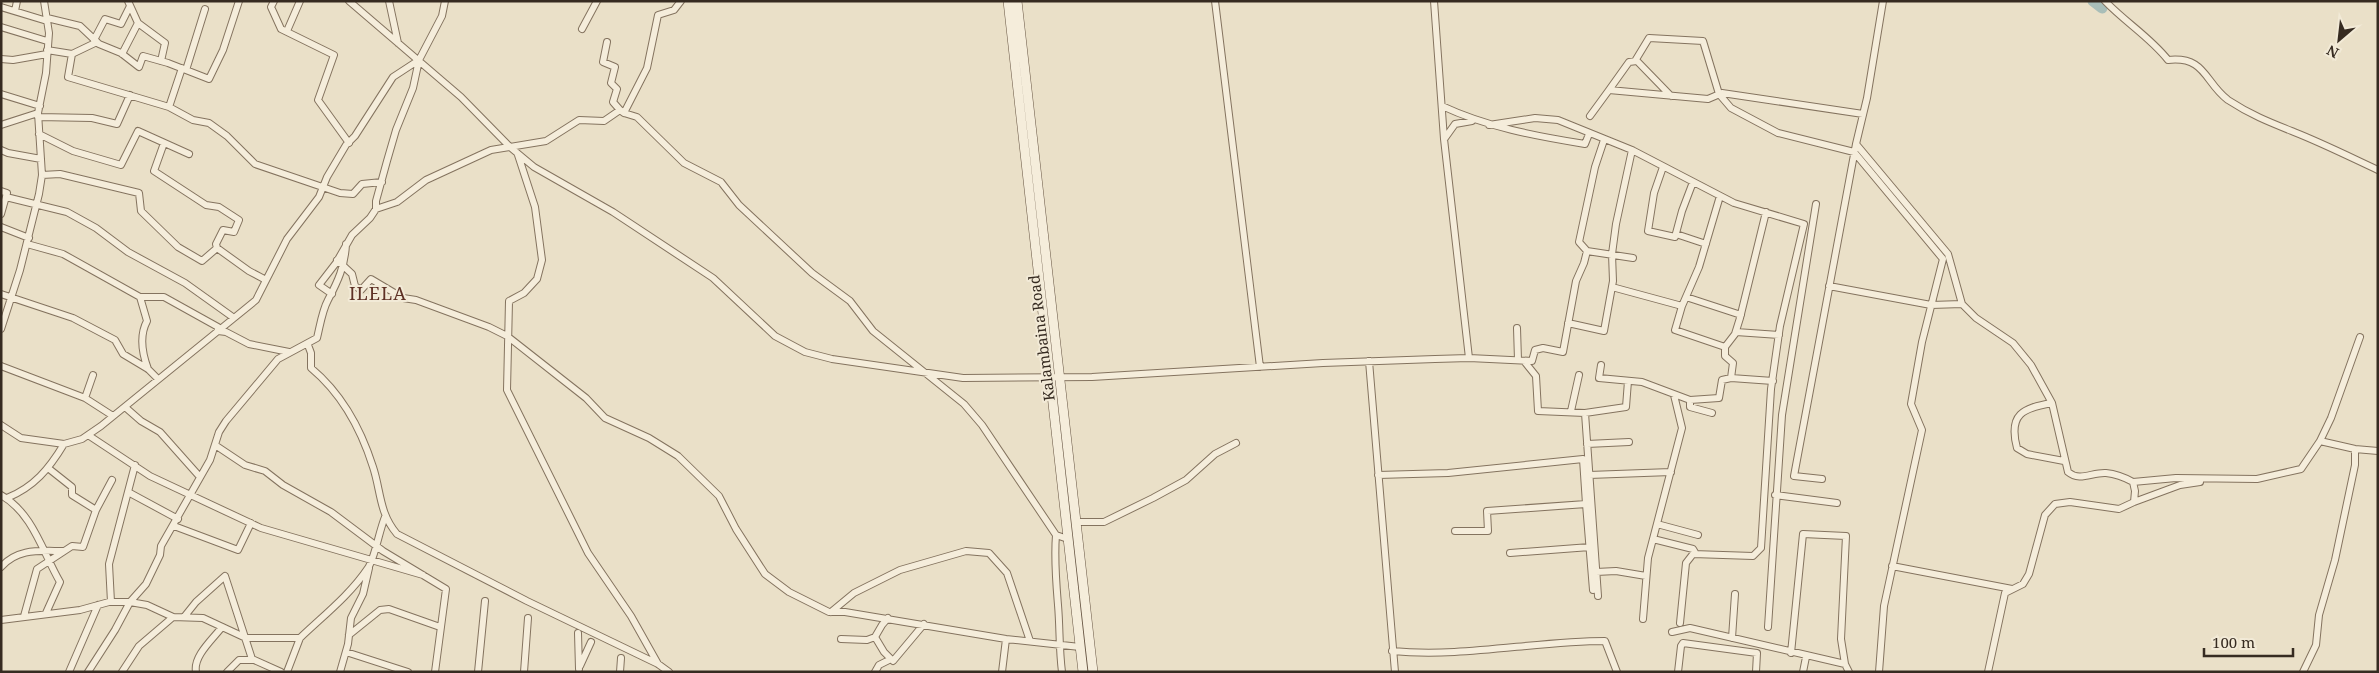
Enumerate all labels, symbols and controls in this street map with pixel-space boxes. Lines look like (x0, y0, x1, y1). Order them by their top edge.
north arrow (2314, 15, 2364, 65)
text: N (2323, 41, 2342, 63)
street label: Kalambaina Road (1023, 274, 1059, 402)
district label: ILELA (349, 281, 407, 305)
scale bar (2204, 626, 2293, 658)
text: 100 m (2212, 632, 2255, 652)

